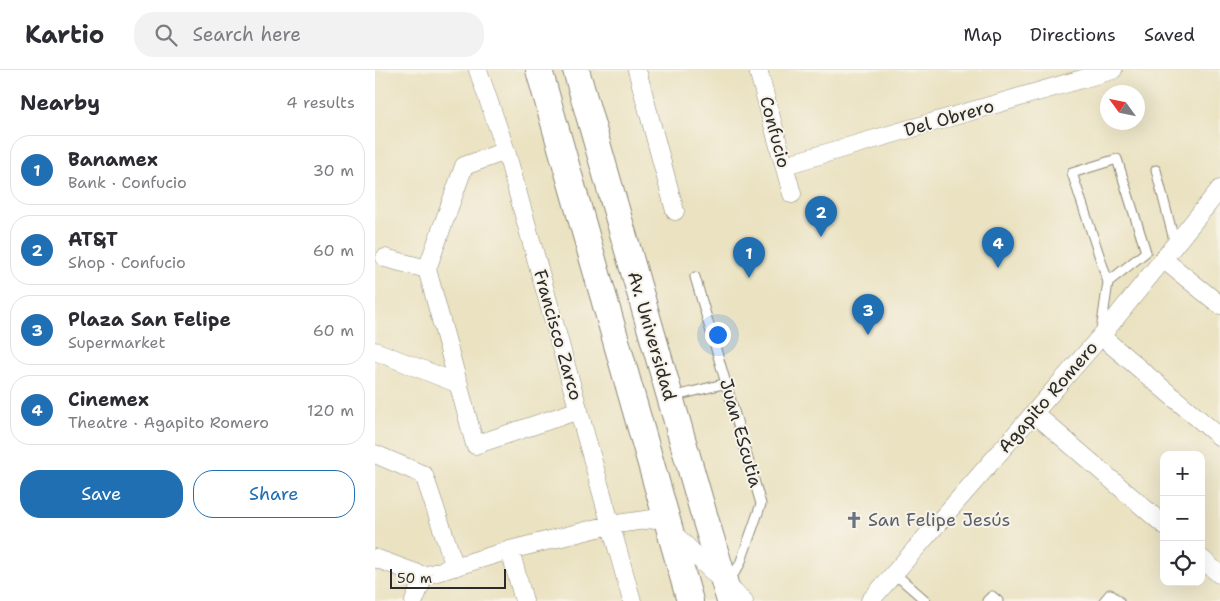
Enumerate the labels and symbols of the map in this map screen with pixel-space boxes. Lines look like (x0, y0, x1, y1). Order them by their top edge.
north arrow (1100, 85, 1145, 130)
street label: Confucio (754, 94, 796, 170)
street label: Del Obrero (901, 94, 997, 142)
pin: 2 (805, 196, 837, 237)
pin: 4 (982, 227, 1014, 268)
pin: 1 (733, 237, 765, 278)
street label: Francisco Zarco (528, 267, 588, 403)
street label: Av. Universidad (622, 269, 682, 403)
pin: 3 (852, 294, 884, 335)
your location (705, 322, 731, 348)
street label: Agapito Romero (993, 336, 1103, 458)
street label: Juan EScutia (714, 376, 768, 490)
place label: San Felipe Jesús (868, 508, 1010, 532)
church icon: San Felipe Jesús (844, 510, 864, 530)
scale bar (390, 566, 506, 589)

